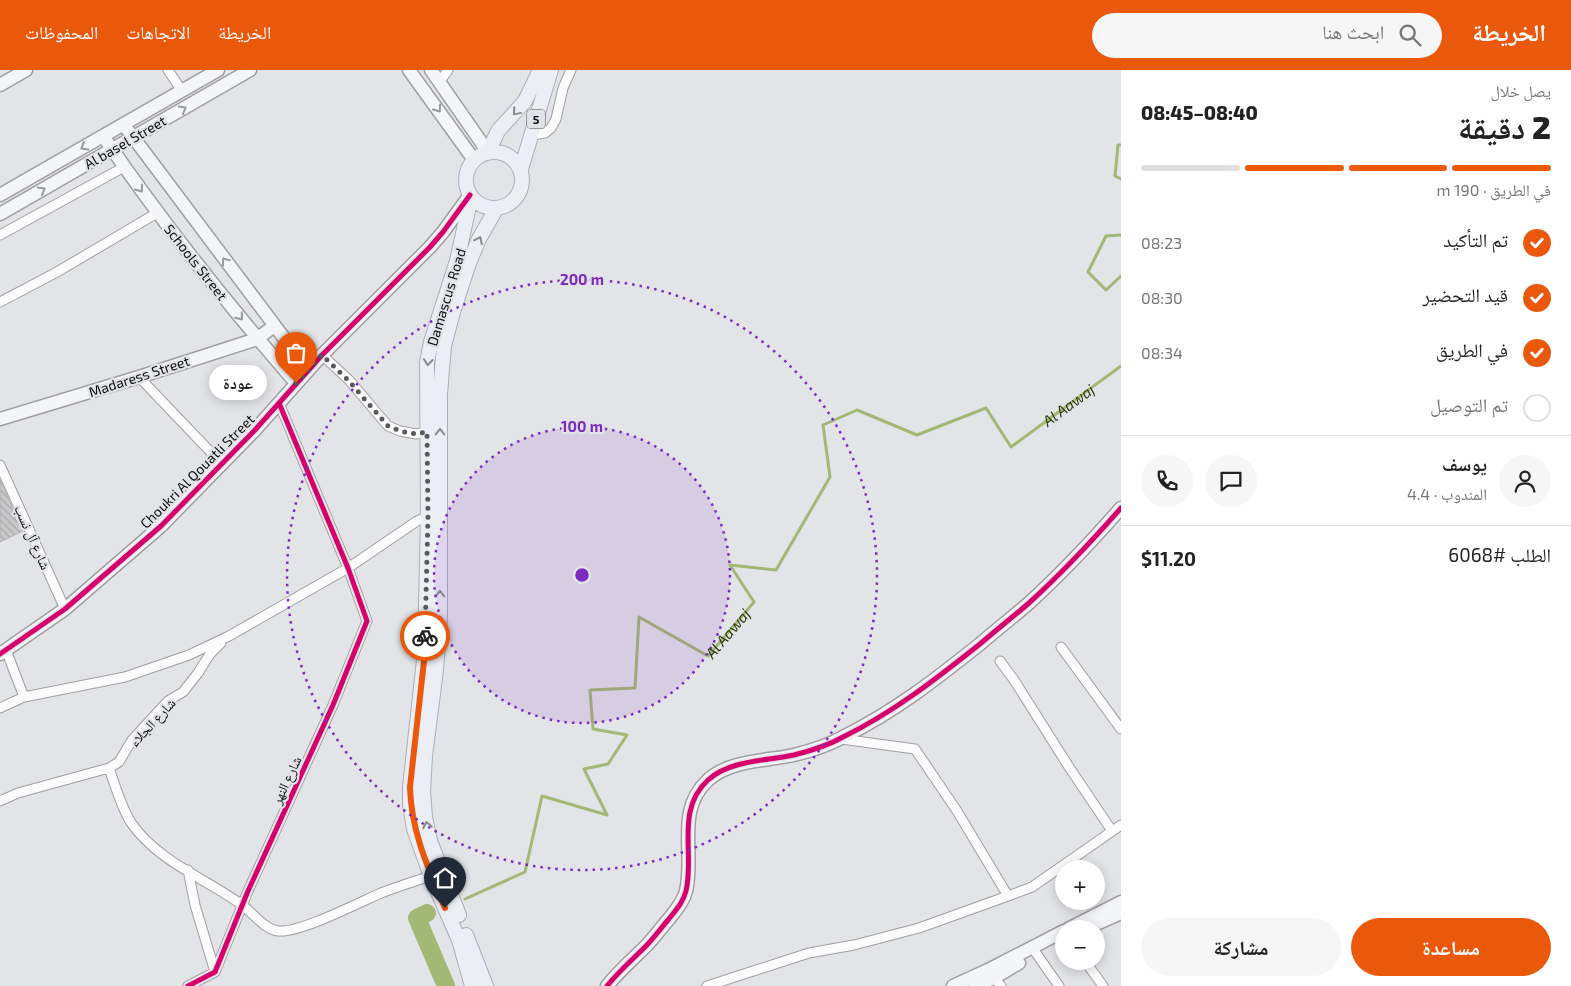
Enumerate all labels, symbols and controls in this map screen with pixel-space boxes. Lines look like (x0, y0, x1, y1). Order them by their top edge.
search box (1092, 13, 1442, 58)
text: الخريطة (1472, 17, 1546, 46)
text: ابحث هنا (1322, 20, 1384, 43)
text: المحفوظات (25, 21, 98, 43)
text: الاتجاهات (126, 21, 190, 43)
text: الخريطة (218, 21, 271, 43)
icon: search (1396, 21, 1424, 49)
text: يصل خلال (1491, 81, 1551, 100)
text: 08:40–08:45 (1141, 101, 1258, 124)
one-way arrow (432, 103, 440, 112)
one-way arrow (178, 105, 187, 115)
one-way arrow (513, 106, 522, 115)
text: 2 دقيقة (1458, 107, 1551, 145)
road number: 5 (527, 110, 545, 129)
street label: Al basel Street (81, 112, 169, 172)
one-way arrow (81, 140, 90, 150)
text: في الطريق · 190 m (1437, 180, 1551, 199)
one-way arrow (134, 183, 143, 193)
one-way arrow (37, 186, 46, 196)
street label: Schools Street (161, 220, 231, 304)
text: تم التأكيد (1443, 228, 1508, 251)
icon: check (1523, 229, 1551, 257)
text: 08:23 (1141, 233, 1182, 252)
one-way arrow (472, 236, 483, 245)
street label: Damascus Road (423, 246, 469, 348)
one-way arrow (222, 257, 231, 267)
text: 200 m (560, 270, 604, 288)
text: قيد التحضير (1423, 283, 1508, 306)
icon: check (1523, 284, 1551, 312)
text: 08:30 (1141, 288, 1183, 307)
one-way arrow (234, 312, 243, 321)
pin (275, 332, 317, 383)
text: في الطريق (1436, 338, 1508, 361)
icon: bag (282, 339, 310, 367)
icon: check (1523, 339, 1551, 367)
text: 08:34 (1141, 343, 1183, 362)
street label: Madaress Street (87, 352, 191, 400)
one-way arrow (423, 359, 434, 367)
callout: عودة (208, 366, 266, 400)
text: عودة (223, 373, 253, 392)
water label: Al Aawaj (1038, 380, 1098, 430)
text: تم التوصيل (1430, 393, 1508, 416)
street label: Choukri Al Qouatli Street (136, 410, 258, 532)
text: 100 m (561, 417, 603, 435)
one-way arrow (435, 427, 445, 435)
text: يوسف (1442, 452, 1487, 475)
button: phone (1141, 455, 1193, 507)
button: chat (1205, 455, 1257, 507)
button: person (1499, 455, 1551, 507)
text: المندوب · 4.4 (1407, 484, 1487, 503)
street label: شارع آل نسب (9, 502, 55, 573)
text: الطلب #6068 (1448, 543, 1551, 566)
text: $11.20 (1141, 547, 1196, 570)
centre of rings (573, 566, 591, 584)
one-way arrow (435, 590, 445, 598)
water label: Al Aawaj (701, 605, 754, 662)
courier (400, 611, 450, 661)
icon: bike (411, 622, 439, 650)
street label: شارع الجلاء (125, 694, 180, 751)
street label: شارع النهر (267, 753, 306, 809)
one-way arrow (422, 821, 433, 830)
pin (424, 857, 466, 908)
map controls (1055, 860, 1105, 970)
button: + (1055, 860, 1105, 910)
icon: home (431, 864, 459, 892)
button: مشاركة (1141, 918, 1341, 976)
button: مساعدة (1351, 918, 1551, 976)
button: − (1055, 920, 1105, 970)

